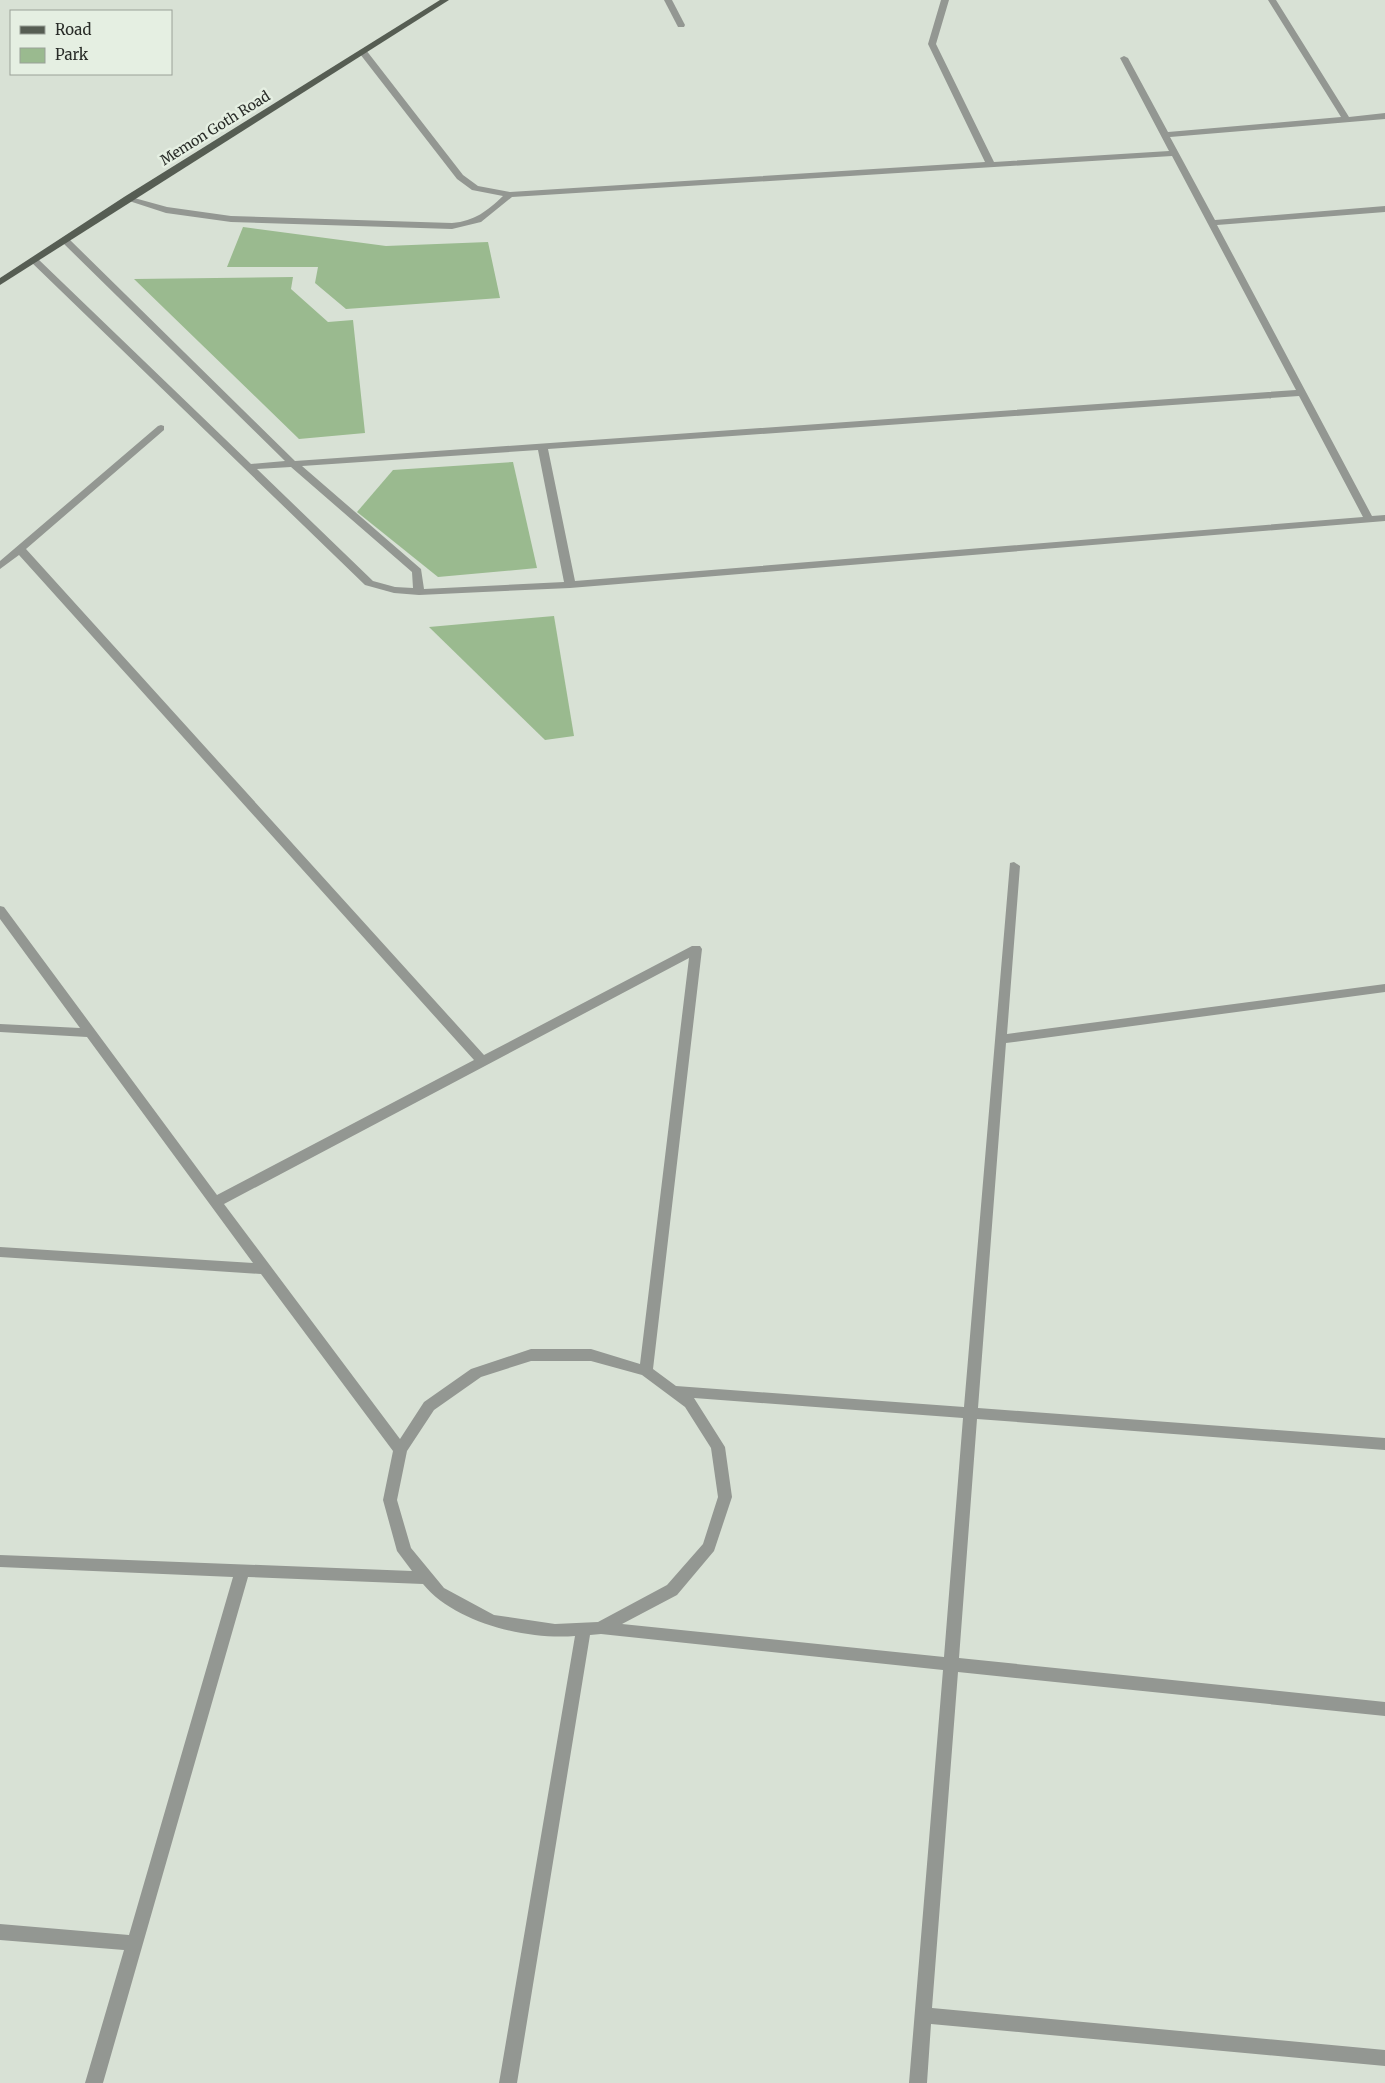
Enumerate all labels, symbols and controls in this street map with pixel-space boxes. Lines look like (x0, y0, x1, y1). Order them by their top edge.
legend (10, 10, 172, 75)
text: Road (55, 20, 91, 39)
text: Park (55, 45, 89, 64)
street label: Memon Goth Road (157, 87, 274, 169)

